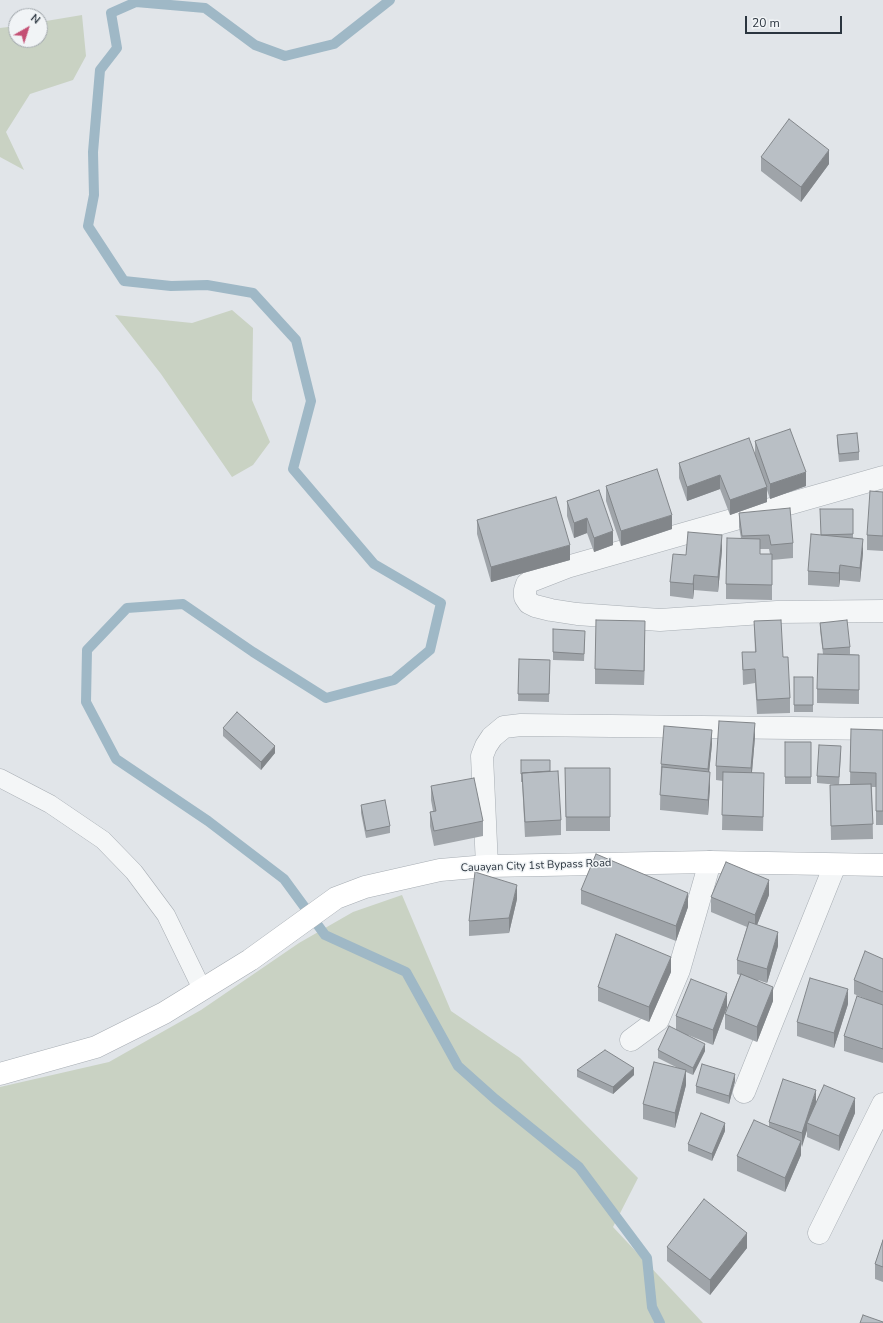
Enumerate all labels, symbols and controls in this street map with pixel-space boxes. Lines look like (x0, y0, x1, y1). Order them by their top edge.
north arrow (8, 8, 48, 48)
scale bar (747, 8, 844, 34)
text: N (27, 11, 43, 27)
text: 20 m (752, 15, 780, 31)
street label: Cauayan City 1st Bypass Road (460, 857, 612, 875)

